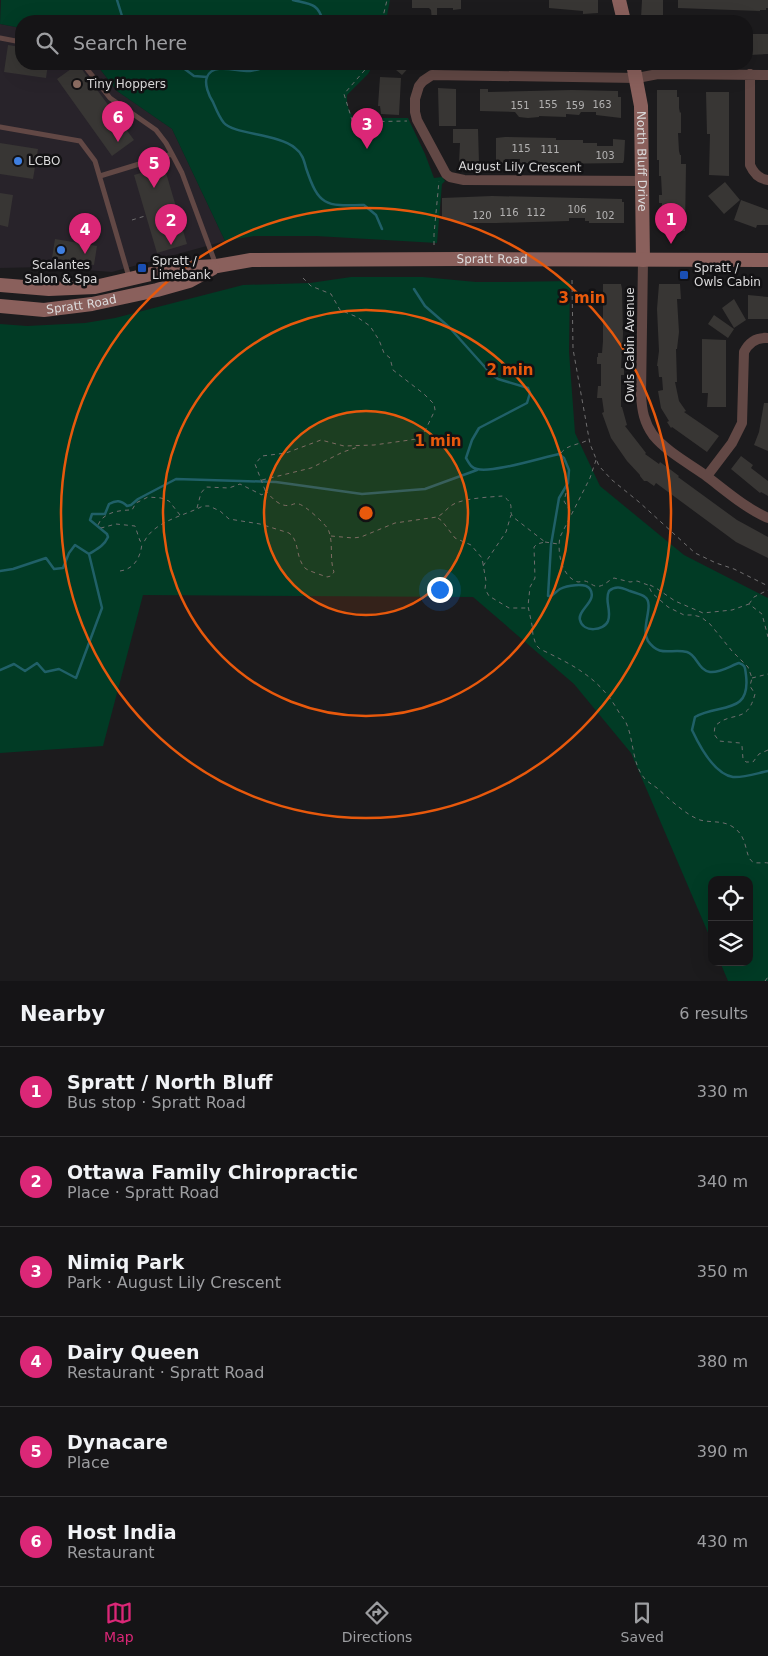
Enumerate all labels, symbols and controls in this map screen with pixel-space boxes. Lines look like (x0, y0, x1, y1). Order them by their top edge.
search box (15, 15, 753, 70)
icon: search (33, 29, 61, 57)
text: Search here (73, 32, 187, 54)
place label: Tiny Hoppers (86, 77, 166, 91)
marker: Tiny Hoppers (71, 78, 83, 90)
house number: 155 (538, 99, 558, 110)
house number: 163 (592, 99, 612, 110)
house number: 151 (510, 100, 530, 111)
house number: 159 (565, 100, 585, 111)
pin: 6 (102, 101, 134, 142)
pin: 3 (351, 108, 383, 149)
street label: North Bluff Drive (634, 111, 649, 212)
house number: 115 (511, 143, 531, 154)
house number: 111 (540, 144, 560, 155)
pin: 5 (138, 147, 170, 188)
house number: 103 (595, 150, 615, 161)
place label: LCBO (28, 154, 61, 168)
marker: LCBO (12, 155, 24, 167)
street label: August Lily Crescent (458, 159, 582, 175)
pin: 1 (655, 203, 687, 244)
pin: 2 (155, 204, 187, 245)
house number: 106 (567, 204, 587, 215)
house number: 116 (499, 207, 519, 218)
house number: 112 (526, 207, 546, 218)
house number: 120 (472, 210, 492, 221)
house number: 102 (595, 210, 615, 221)
pin: 4 (69, 213, 101, 254)
marker: Scalantes Salon & Spa (55, 244, 67, 256)
street label: Spratt Road (457, 252, 528, 266)
place label: Spratt / Limebank (152, 254, 211, 282)
place label: Scalantes Salon & Spa (25, 258, 97, 286)
place label: Spratt / Owls Cabin (694, 261, 761, 289)
marker: Spratt / Limebank (136, 262, 148, 274)
marker: Spratt / Owls Cabin (678, 269, 690, 281)
street label: Owls Cabin Avenue (623, 287, 637, 403)
text: 3 min (558, 289, 606, 307)
street label: Spratt Road (45, 292, 118, 317)
text: 2 min (486, 361, 534, 379)
text: 1 min (414, 432, 462, 450)
centre of rings (357, 504, 375, 522)
your location (427, 577, 453, 603)
map controls (708, 876, 753, 966)
button: locate (708, 876, 753, 921)
button: layers (708, 921, 753, 966)
text: Nearby (20, 1002, 105, 1026)
text: 6 results (679, 1004, 748, 1023)
text: Spratt / North Bluff (67, 1071, 272, 1093)
text: 1 (30, 1082, 42, 1101)
text: 330 m (697, 1082, 748, 1101)
text: Bus stop · Spratt Road (67, 1093, 246, 1112)
text: Ottawa Family Chiropractic (67, 1161, 358, 1183)
text: 2 (30, 1172, 42, 1191)
text: 340 m (697, 1172, 748, 1191)
text: Place · Spratt Road (67, 1183, 219, 1202)
text: Nimiq Park (67, 1251, 184, 1273)
text: 3 (30, 1262, 42, 1281)
text: 350 m (697, 1262, 748, 1281)
text: Park · August Lily Crescent (67, 1273, 281, 1292)
text: Dairy Queen (67, 1341, 199, 1363)
text: 4 (30, 1352, 42, 1371)
text: 380 m (697, 1352, 748, 1371)
text: Restaurant · Spratt Road (67, 1363, 264, 1382)
text: Dynacare (67, 1431, 168, 1453)
text: 5 (30, 1442, 42, 1461)
text: 390 m (697, 1442, 748, 1461)
text: Place (67, 1453, 110, 1472)
text: Host India (67, 1521, 177, 1543)
text: 6 (30, 1532, 42, 1551)
text: 430 m (697, 1532, 748, 1551)
text: Restaurant (67, 1543, 155, 1562)
tab: Map (104, 1599, 134, 1645)
tab: Directions (342, 1599, 412, 1645)
tab: Saved (621, 1599, 664, 1645)

